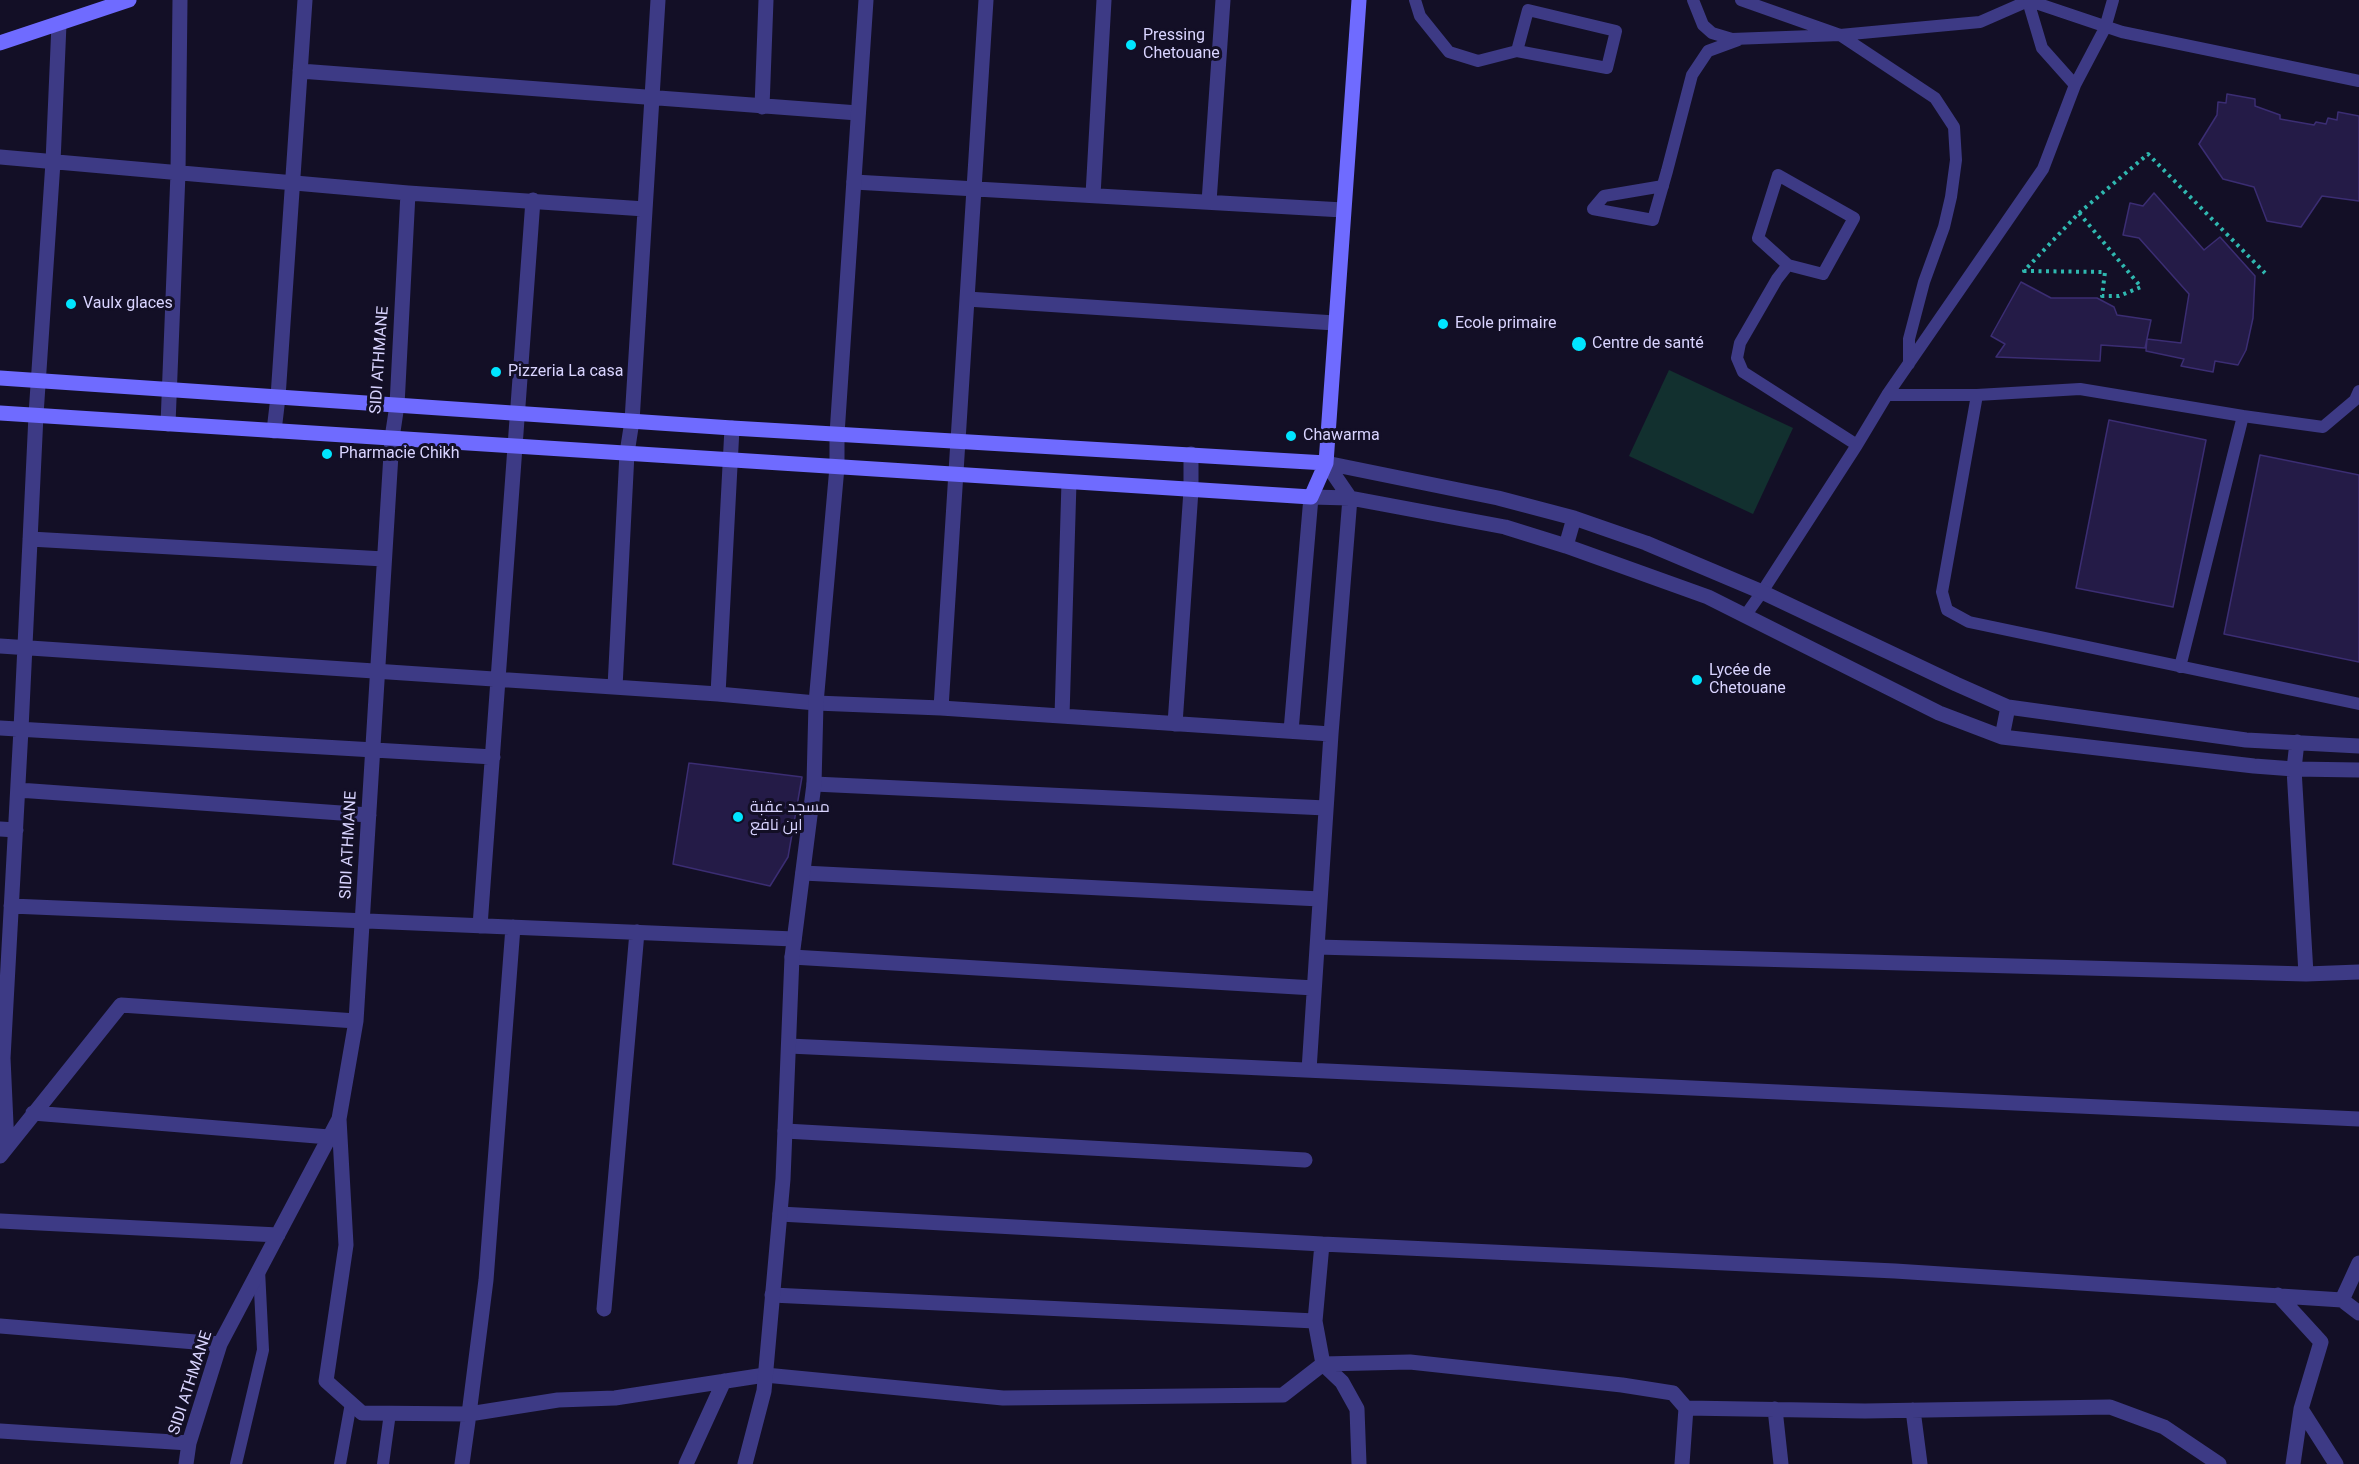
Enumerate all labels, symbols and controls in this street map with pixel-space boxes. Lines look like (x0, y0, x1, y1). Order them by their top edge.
place label: Pressing Chetouane (1143, 26, 1220, 64)
marker: Pressing Chetouane (1124, 38, 1138, 52)
place label: Vaulx glaces (83, 294, 173, 314)
marker: Vaulx glaces (64, 297, 78, 311)
street label: SIDI ATHMANE (367, 305, 393, 415)
place label: Ecole primaire (1455, 314, 1556, 334)
marker: Ecole primaire (1436, 317, 1450, 331)
place label: Centre de santé (1592, 334, 1704, 354)
marker: Centre de santé (1570, 335, 1588, 353)
place label: Pizzeria La casa (508, 362, 624, 382)
marker: Pizzeria La casa (489, 365, 503, 379)
place label: Chawarma (1303, 426, 1380, 446)
marker: Chawarma (1284, 429, 1298, 443)
place label: Pharmacie Chikh (339, 444, 460, 464)
marker: Pharmacie Chikh (320, 447, 334, 461)
place label: Lycée de Chetouane (1709, 661, 1786, 699)
marker: Lycée de Chetouane (1690, 673, 1704, 687)
street label: SIDI ATHMANE (337, 791, 361, 899)
place label: مسجد عقبة ابن نافع (750, 798, 830, 836)
marker: مسجد عقبة ابن نافع (731, 810, 745, 824)
street label: SIDI ATHMANE (165, 1329, 217, 1437)

